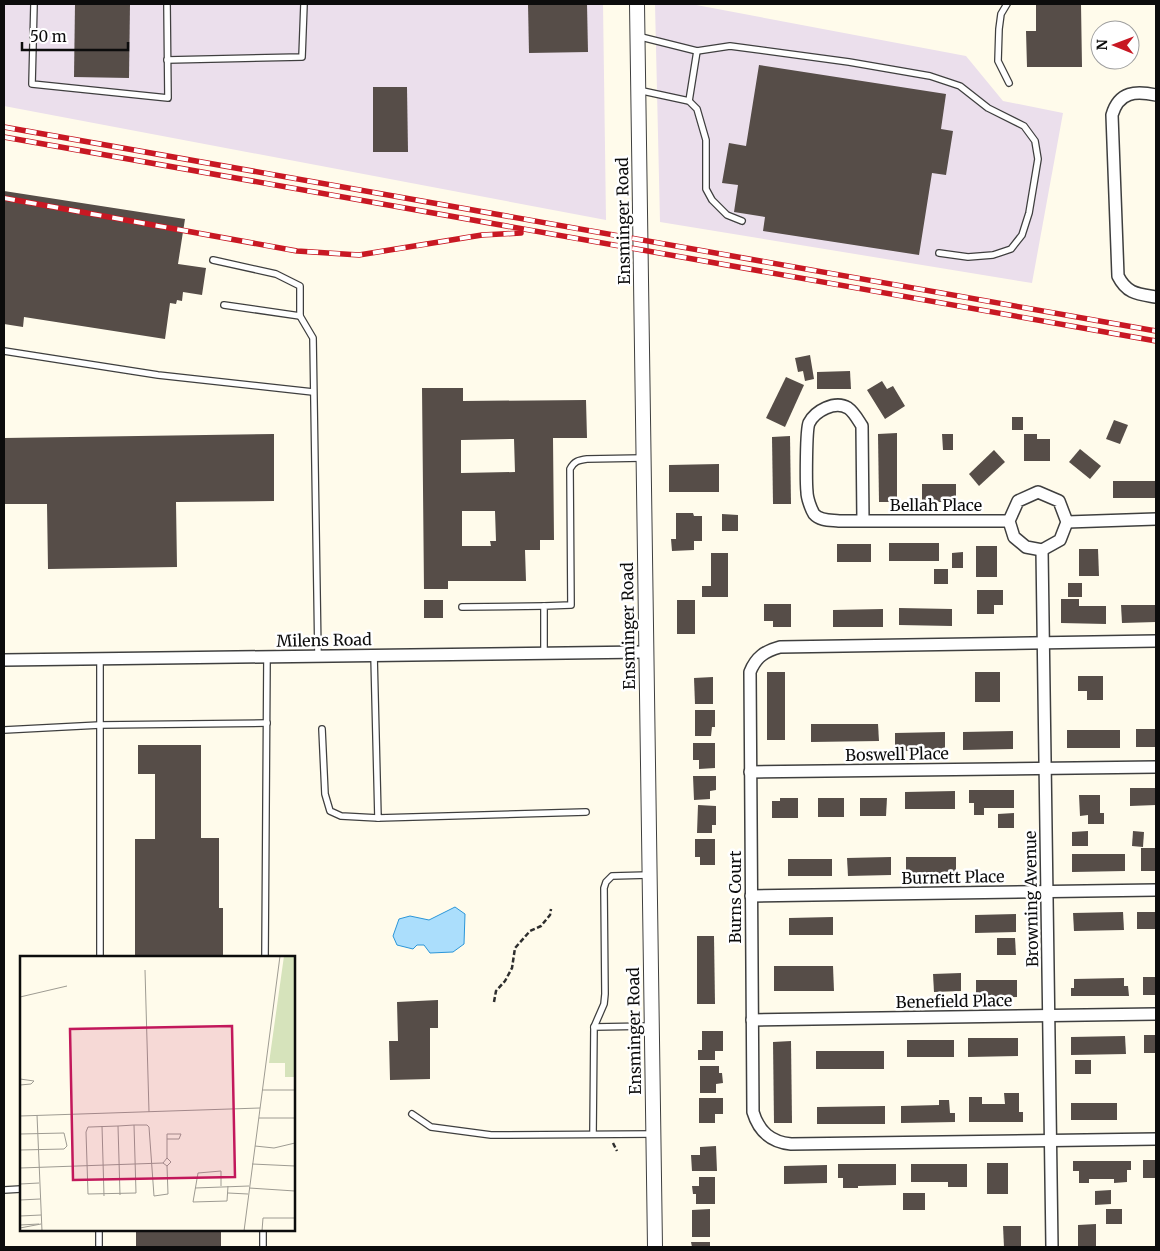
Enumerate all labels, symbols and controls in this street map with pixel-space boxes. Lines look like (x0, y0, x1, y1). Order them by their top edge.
scale bar (22, 20, 129, 52)
north arrow (1090, 20, 1140, 70)
text: 50 m (30, 27, 67, 46)
text: N (1093, 39, 1111, 50)
street label: Ensminger Road (612, 157, 634, 285)
street label: Bellah Place (890, 495, 982, 515)
street label: Ensminger Road (617, 562, 639, 690)
street label: Milens Road (276, 629, 372, 651)
street label: Boswell Place (845, 743, 949, 765)
street label: Browning Avenue (1020, 831, 1042, 967)
street label: Burns Court (725, 850, 745, 944)
street label: Burnett Place (901, 866, 1005, 888)
inset map (20, 956, 295, 1231)
street label: Ensminger Road (623, 967, 645, 1095)
street label: Benefield Place (896, 990, 1012, 1012)

